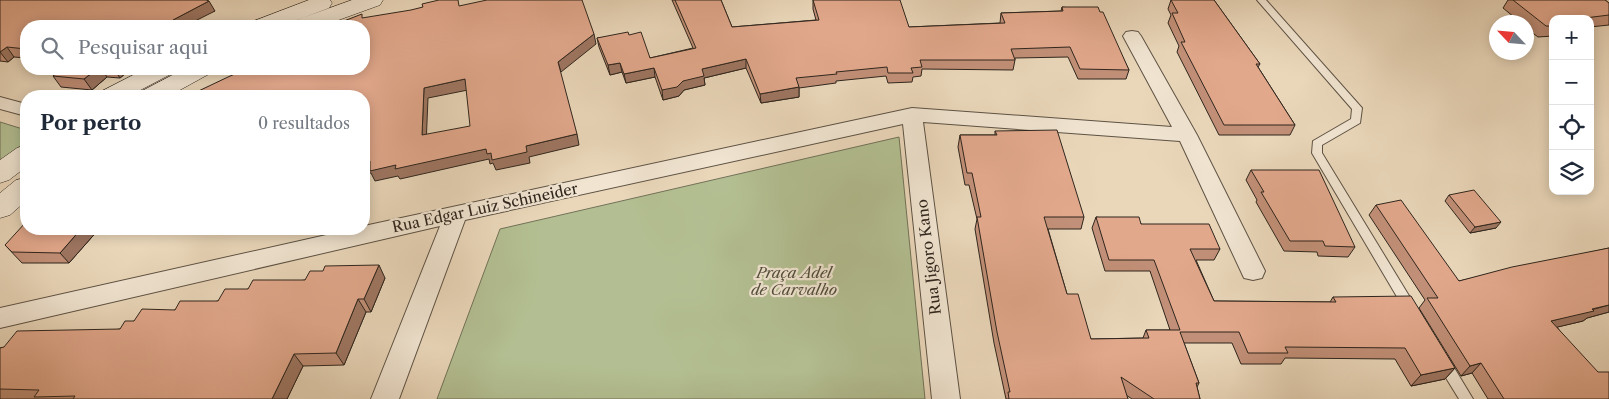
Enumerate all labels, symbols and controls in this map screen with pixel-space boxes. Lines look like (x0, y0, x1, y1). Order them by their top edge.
north arrow (1489, 15, 1534, 60)
map controls (1549, 15, 1594, 195)
button: + (1549, 15, 1594, 60)
search box (20, 20, 370, 75)
icon: search (38, 34, 66, 62)
text: Pesquisar aqui (78, 36, 208, 59)
button: − (1549, 60, 1594, 105)
button: locate (1549, 105, 1594, 150)
text: Por perto (40, 110, 141, 135)
text: 0 resultados (258, 113, 350, 133)
button: layers (1549, 150, 1594, 195)
street label: Rua Edgar Luiz Schineider (390, 178, 580, 237)
street label: Rua Jigoro Kano (912, 198, 945, 316)
park label: Praça Adel de Carvalho (751, 263, 837, 299)

